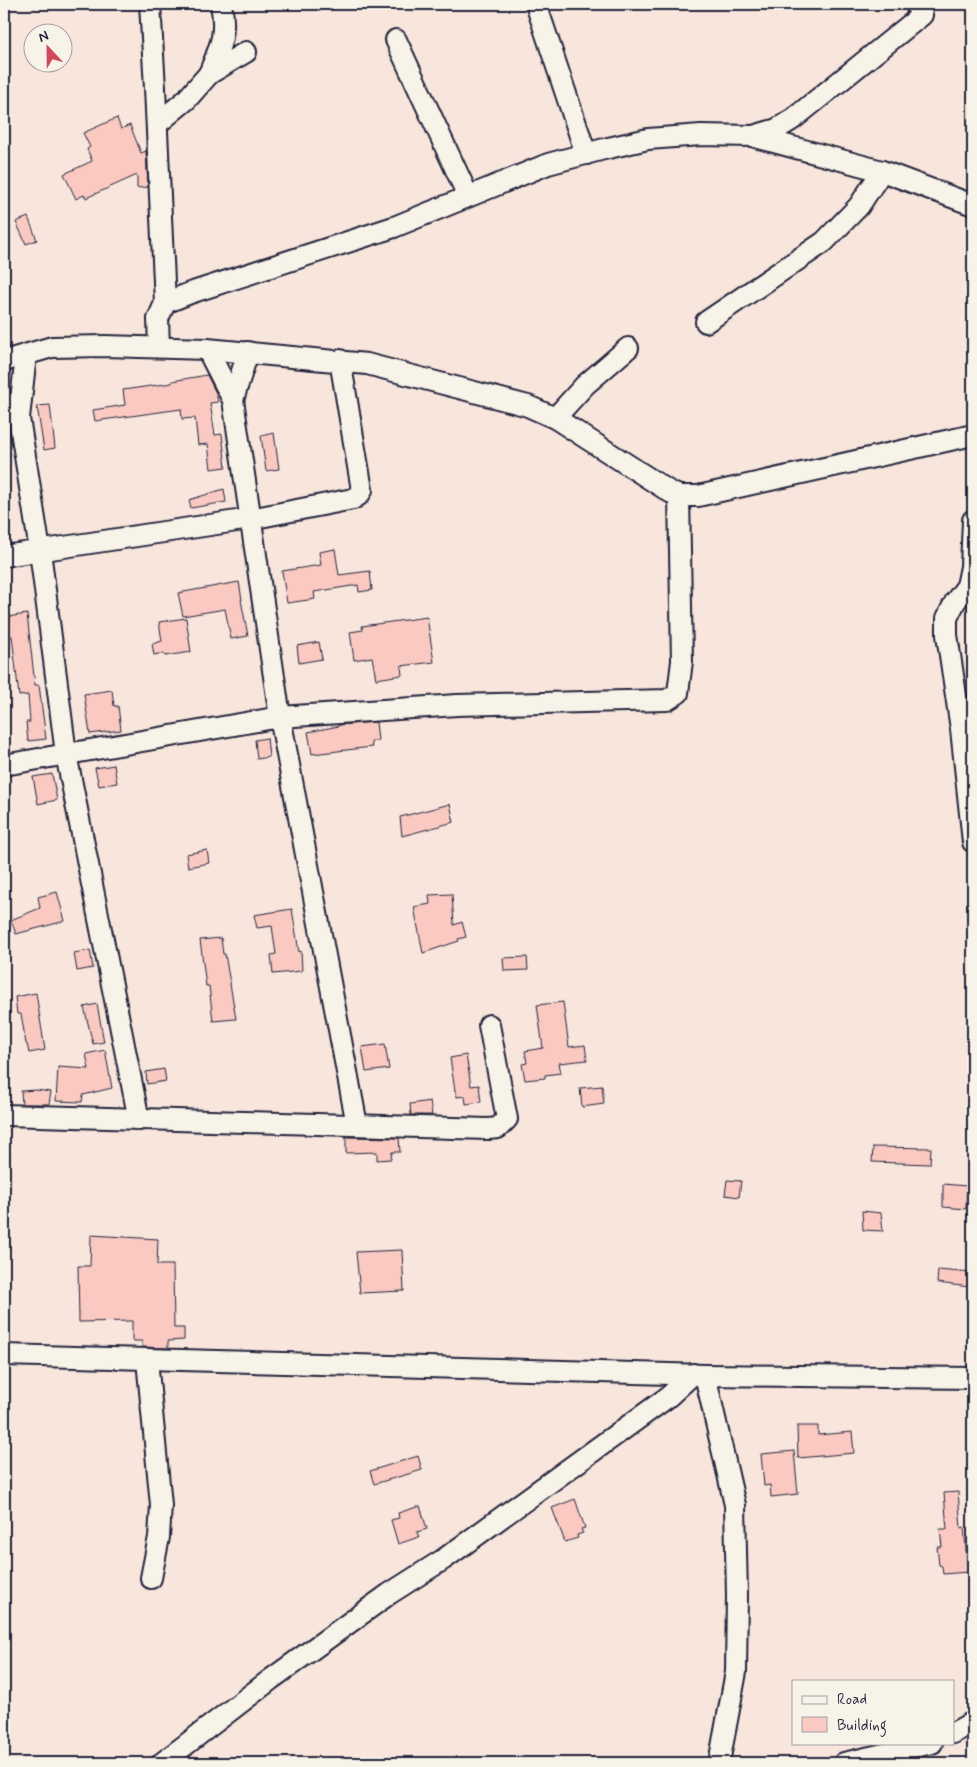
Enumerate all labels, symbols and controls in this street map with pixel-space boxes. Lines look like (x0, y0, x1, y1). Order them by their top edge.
north arrow (22, 22, 72, 72)
text: N (36, 27, 51, 47)
legend (792, 1680, 954, 1744)
text: Road (837, 1690, 867, 1710)
text: Building (837, 1716, 887, 1737)

